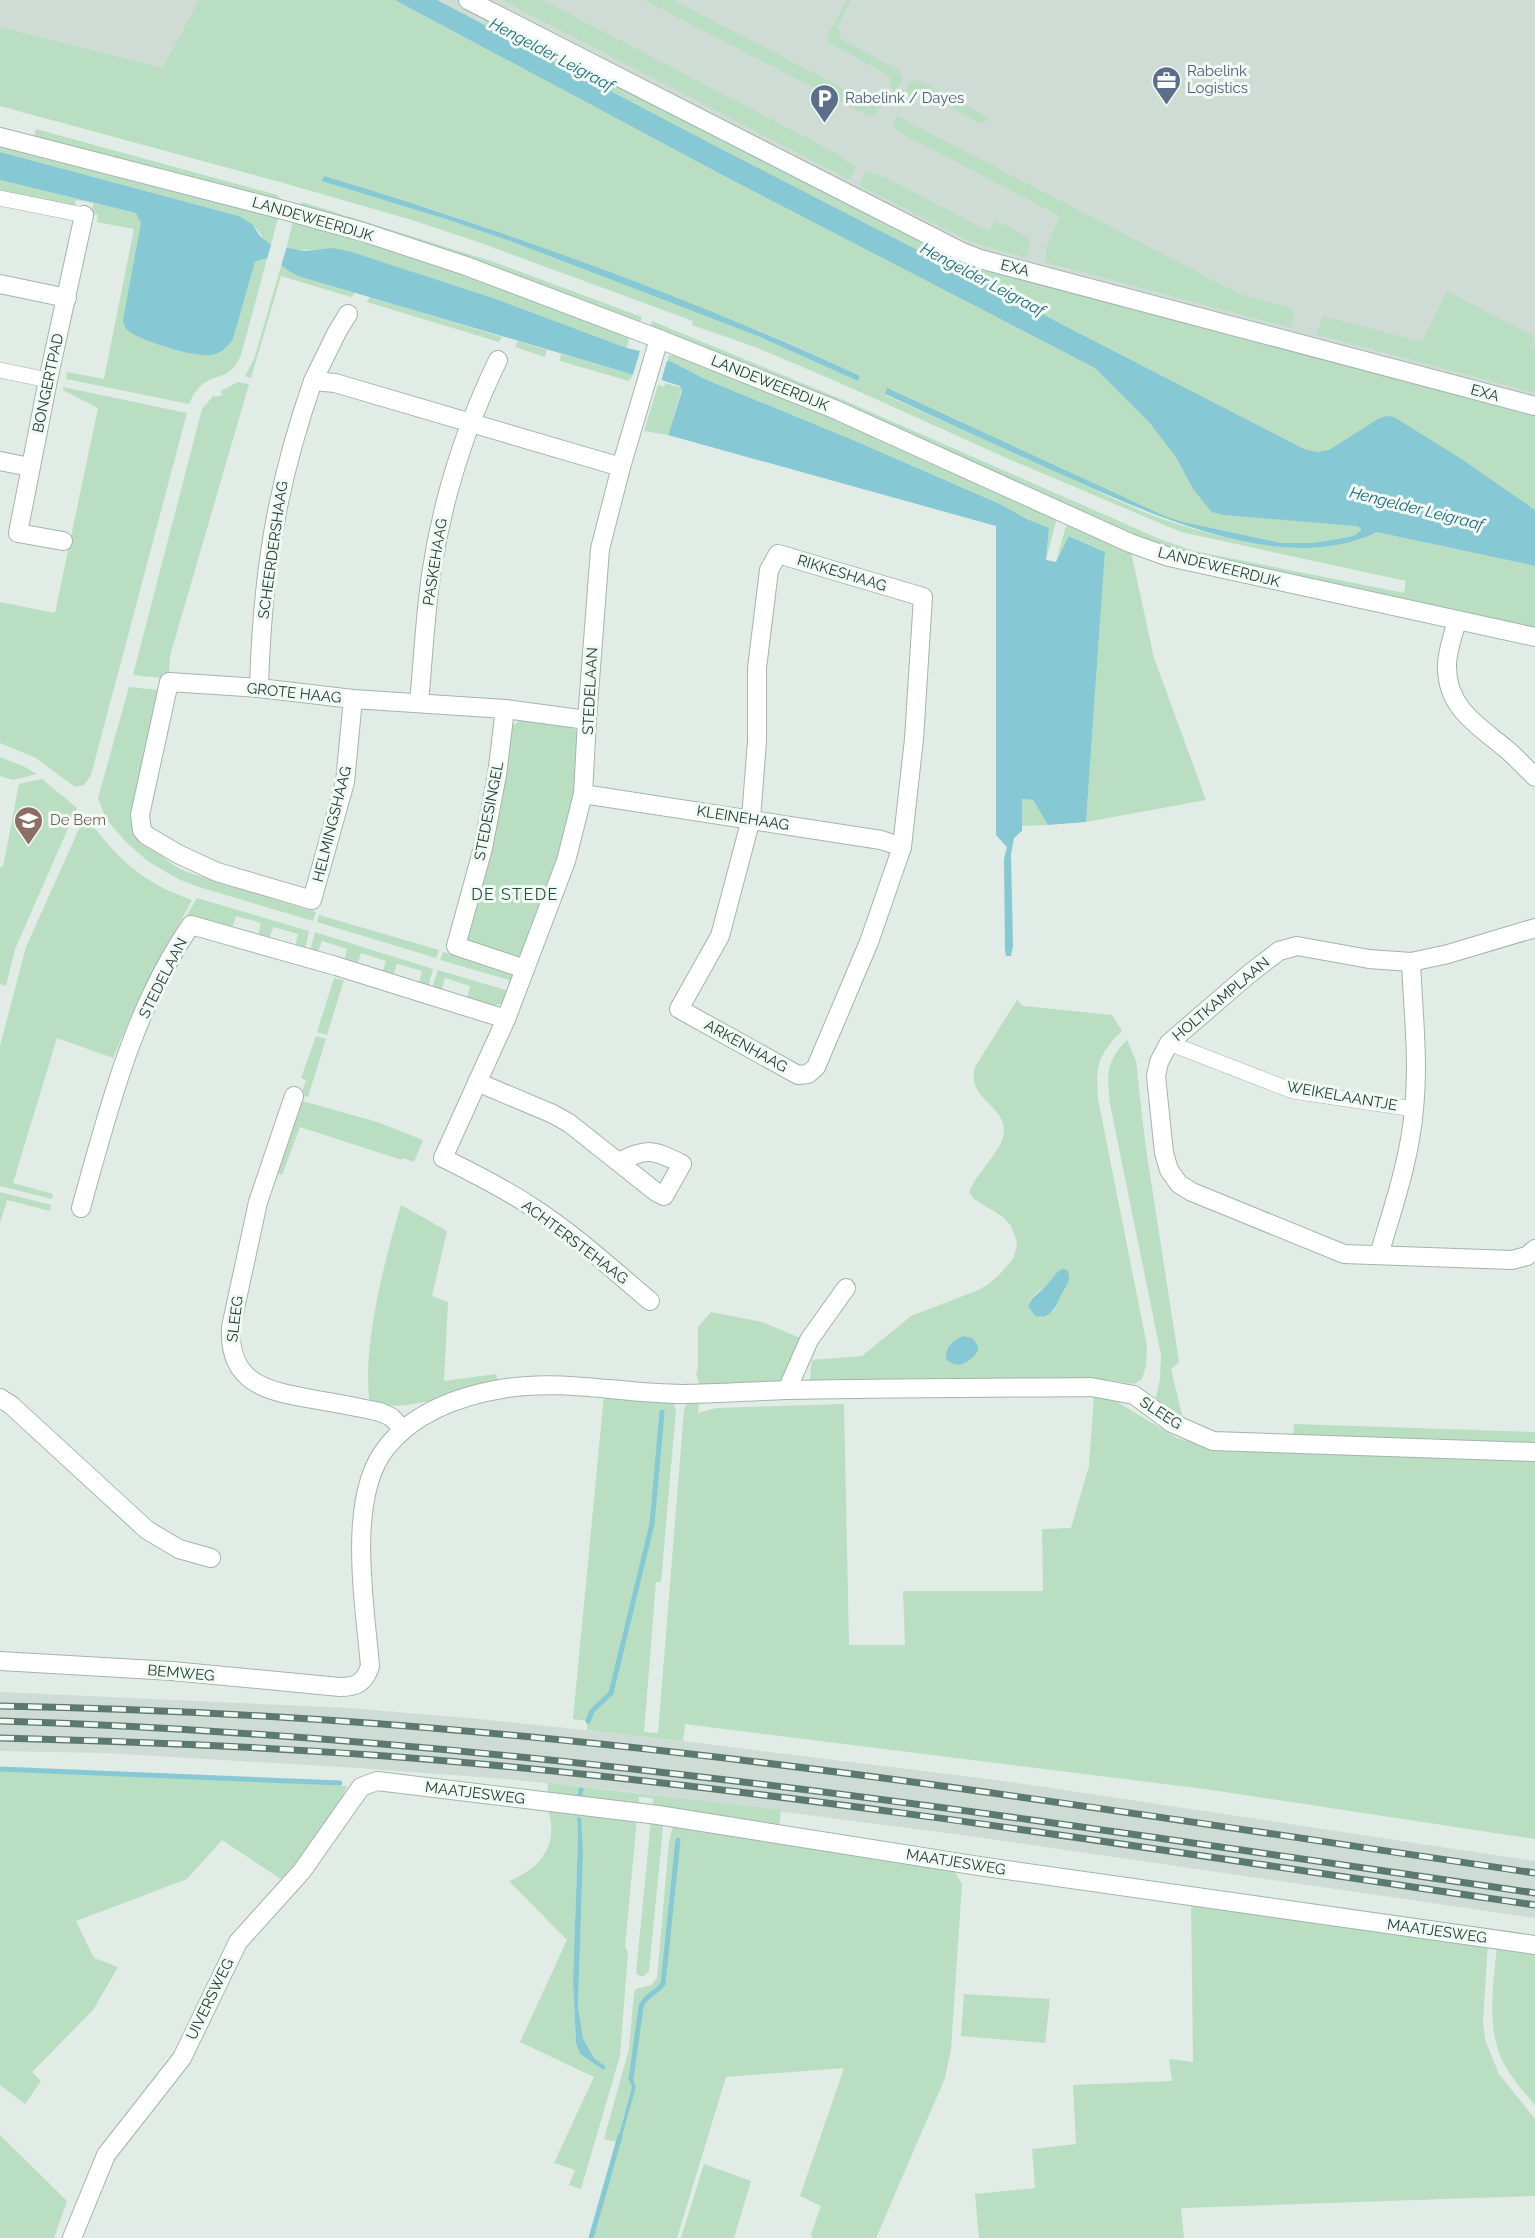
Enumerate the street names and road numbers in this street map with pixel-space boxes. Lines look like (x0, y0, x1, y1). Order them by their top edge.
street label: LANDEWEERDIJK (250, 193, 376, 245)
street label: EXA (999, 256, 1031, 280)
street label: BONGERTPAD (29, 331, 67, 434)
street label: LANDEWEERDIJK (708, 351, 832, 415)
street label: EXA (1469, 381, 1501, 405)
street label: SCHEERDERSHAAG (254, 480, 292, 620)
street label: PASKEHAAG (419, 517, 451, 607)
street label: LANDEWEERDIJK (1156, 543, 1282, 591)
street label: RIKKESHAAG (795, 551, 889, 595)
street label: STEDELAAN (579, 647, 601, 735)
street label: GROTE HAAG (246, 679, 342, 707)
street label: STEDESINGEL (471, 760, 507, 862)
street label: HELMINGSHAAG (309, 764, 355, 884)
street label: KLEINEHAAG (695, 802, 791, 834)
street label: STEDELAAN (135, 935, 191, 1021)
street label: HOLTKAMPLAAN (1169, 953, 1273, 1045)
street label: ARKENHAAG (701, 1016, 791, 1076)
street label: WEIKELAANTJE (1285, 1077, 1399, 1115)
street label: ACHTERSTEHAAG (518, 1196, 632, 1288)
street label: SLEEG (223, 1295, 247, 1343)
street label: SLEEG (1137, 1393, 1185, 1433)
street label: BEMWEG (147, 1661, 215, 1685)
street label: MAATJESWEG (424, 1778, 526, 1808)
street label: MAATJESWEG (905, 1845, 1007, 1879)
street label: MAATJESWEG (1386, 1915, 1488, 1947)
street label: UIVERSWEG (183, 1955, 237, 2043)

